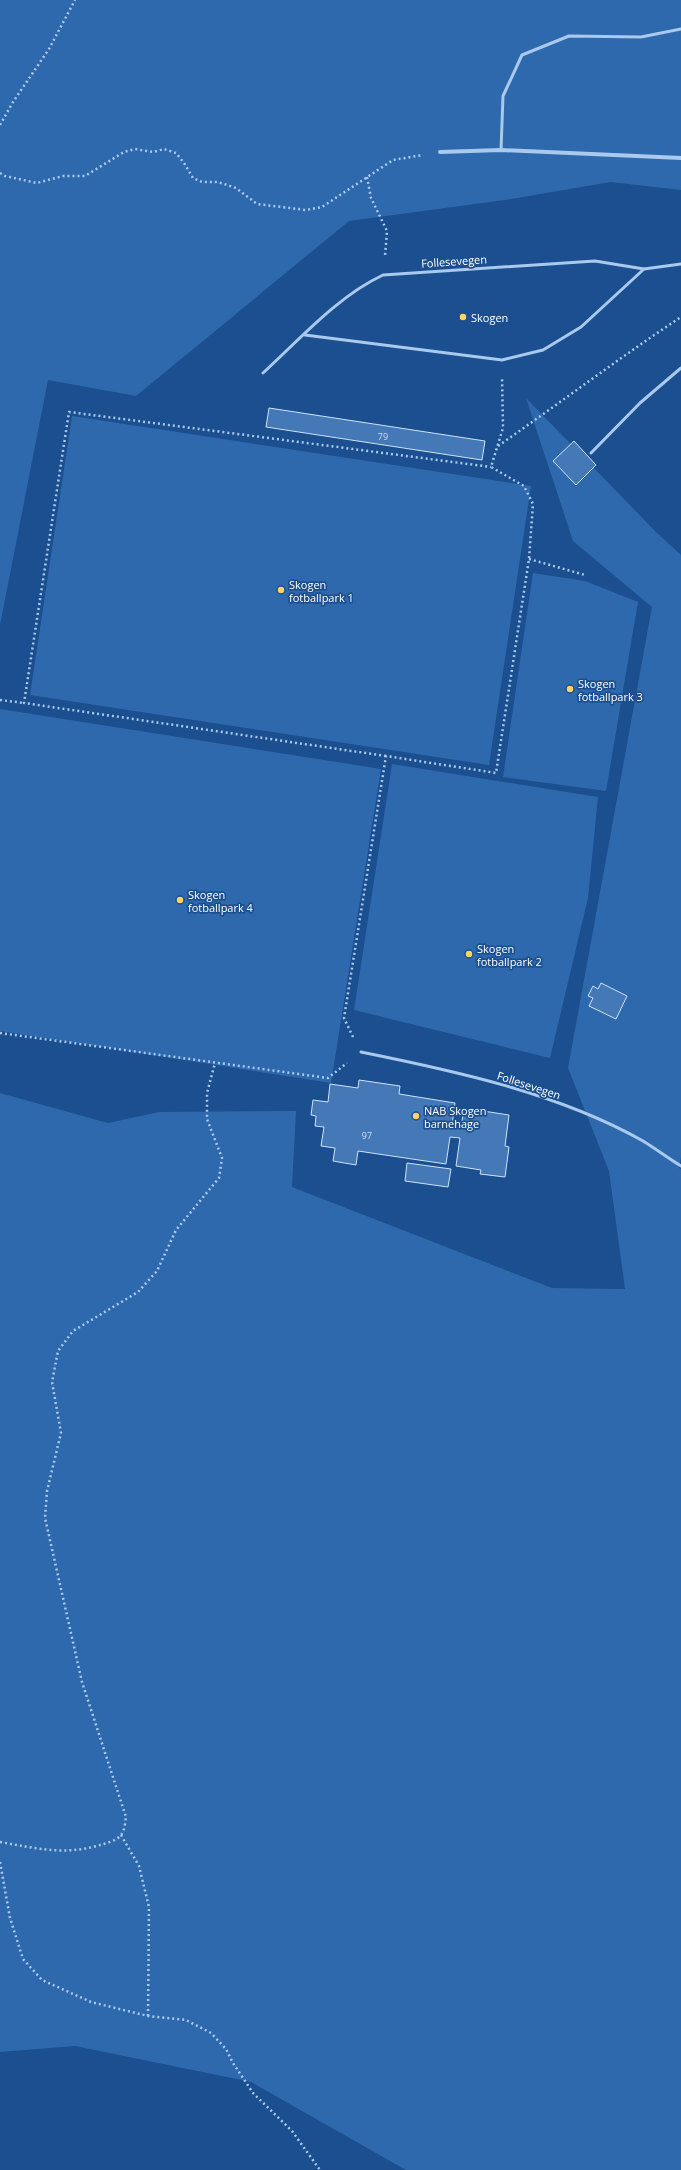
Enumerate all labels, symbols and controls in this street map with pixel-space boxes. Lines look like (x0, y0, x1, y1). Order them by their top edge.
street label: Follesevegen (421, 251, 487, 271)
place label: Skogen (471, 310, 508, 325)
marker: Skogen (458, 312, 468, 322)
house number: 79 (378, 430, 388, 443)
place label: Skogen fotballpark 1 (289, 577, 354, 605)
marker: Skogen fotballpark 1 (276, 585, 286, 595)
place label: Skogen fotballpark 3 (578, 676, 643, 704)
marker: Skogen fotballpark 3 (565, 684, 575, 694)
place label: Skogen fotballpark 4 (188, 887, 254, 915)
marker: Skogen fotballpark 4 (175, 895, 185, 905)
place label: Skogen fotballpark 2 (477, 941, 542, 969)
marker: Skogen fotballpark 2 (464, 949, 474, 959)
street label: Follesevegen (495, 1068, 563, 1102)
place label: NAB Skogen barnehage (424, 1103, 487, 1131)
marker: NAB Skogen barnehage (411, 1111, 421, 1121)
house number: 97 (362, 1129, 372, 1142)

